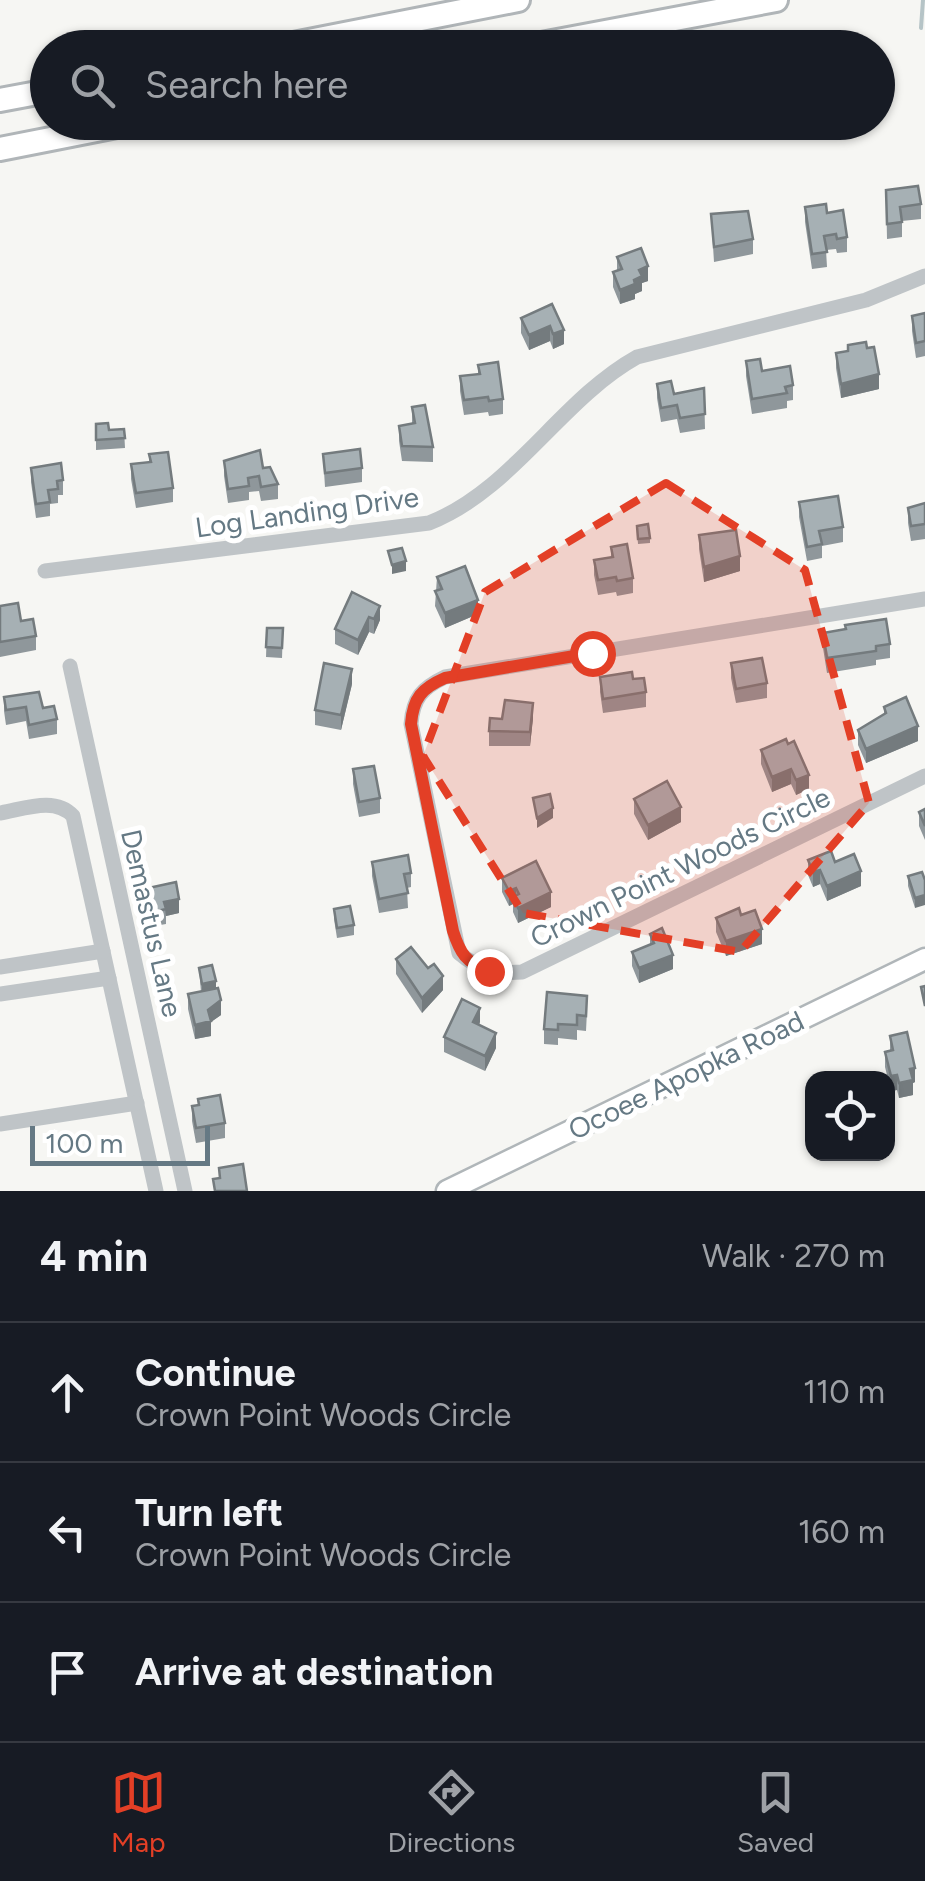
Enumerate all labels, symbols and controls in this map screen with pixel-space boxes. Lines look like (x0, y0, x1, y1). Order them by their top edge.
search box (30, 30, 895, 140)
icon: search (65, 58, 120, 113)
text: Search here (145, 62, 348, 108)
street label: Log Landing Drive (193, 479, 421, 545)
route start (570, 631, 616, 677)
street label: Crown Point Woods Circle (525, 780, 835, 954)
street label: Demastus Lane (114, 826, 190, 1020)
route end (467, 949, 513, 995)
street label: Ocoee Apopka Road (563, 1003, 809, 1147)
map controls (805, 1071, 895, 1161)
button: locate (805, 1071, 895, 1161)
scale bar (30, 1121, 210, 1166)
text: 100 m (45, 1126, 123, 1160)
text: 4 min (40, 1231, 148, 1282)
text: Walk · 270 m (702, 1237, 885, 1275)
text: Continue (135, 1350, 296, 1396)
icon: ahead (40, 1365, 95, 1420)
text: 110 m (803, 1373, 885, 1411)
text: Crown Point Woods Circle (135, 1396, 511, 1434)
text: Turn left (135, 1490, 283, 1536)
icon: left (40, 1505, 95, 1560)
text: 160 m (798, 1513, 885, 1551)
text: Crown Point Woods Circle (135, 1536, 511, 1574)
icon: arrive (40, 1645, 95, 1700)
text: Arrive at destination (135, 1649, 493, 1695)
tab: Map (111, 1765, 166, 1859)
tab: Directions (388, 1765, 515, 1859)
tab: Saved (737, 1765, 814, 1859)

